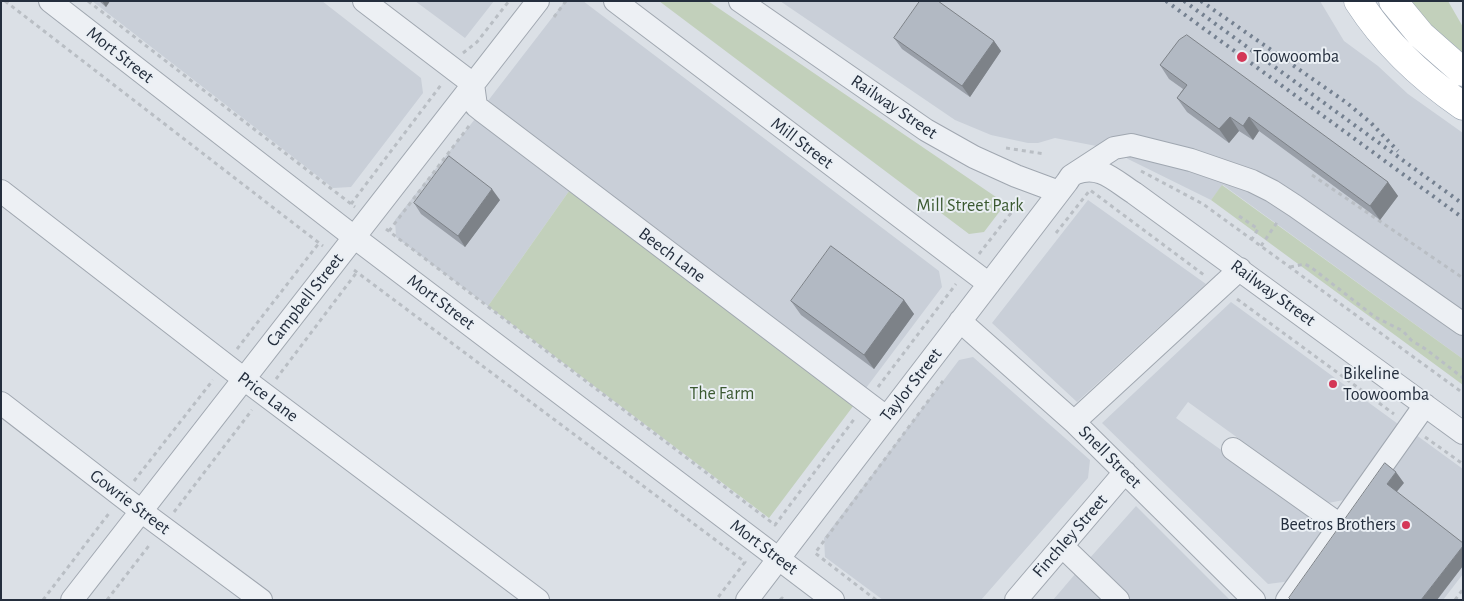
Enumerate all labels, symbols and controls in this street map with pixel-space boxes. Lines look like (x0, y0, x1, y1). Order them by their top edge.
street label: Mort Street (82, 22, 158, 88)
place label: Toowoomba (1253, 46, 1339, 68)
marker: Toowoomba (1235, 50, 1249, 64)
street label: Railway Street (847, 70, 941, 144)
street label: Mill Street (766, 112, 838, 174)
park label: Mill Street Park (917, 195, 1023, 217)
street label: Beech Lane (634, 223, 710, 287)
street label: Campbell Street (262, 249, 348, 351)
street label: Railway Street (1226, 255, 1320, 331)
street label: Mort Street (403, 269, 479, 335)
street label: Taylor Street (876, 344, 946, 426)
place label: Bikeline Toowoomba (1343, 363, 1429, 406)
street label: Price Lane (233, 367, 303, 427)
marker: Bikeline Toowoomba (1327, 378, 1339, 390)
park label: The Farm (690, 383, 754, 405)
street label: Snell Street (1074, 421, 1146, 493)
street label: Gowrie Street (86, 465, 174, 539)
street label: Finchley Street (1028, 490, 1112, 582)
street label: Mort Street (726, 514, 802, 580)
place label: Beetros Brothers (1280, 514, 1396, 536)
marker: Beetros Brothers (1400, 519, 1412, 531)

